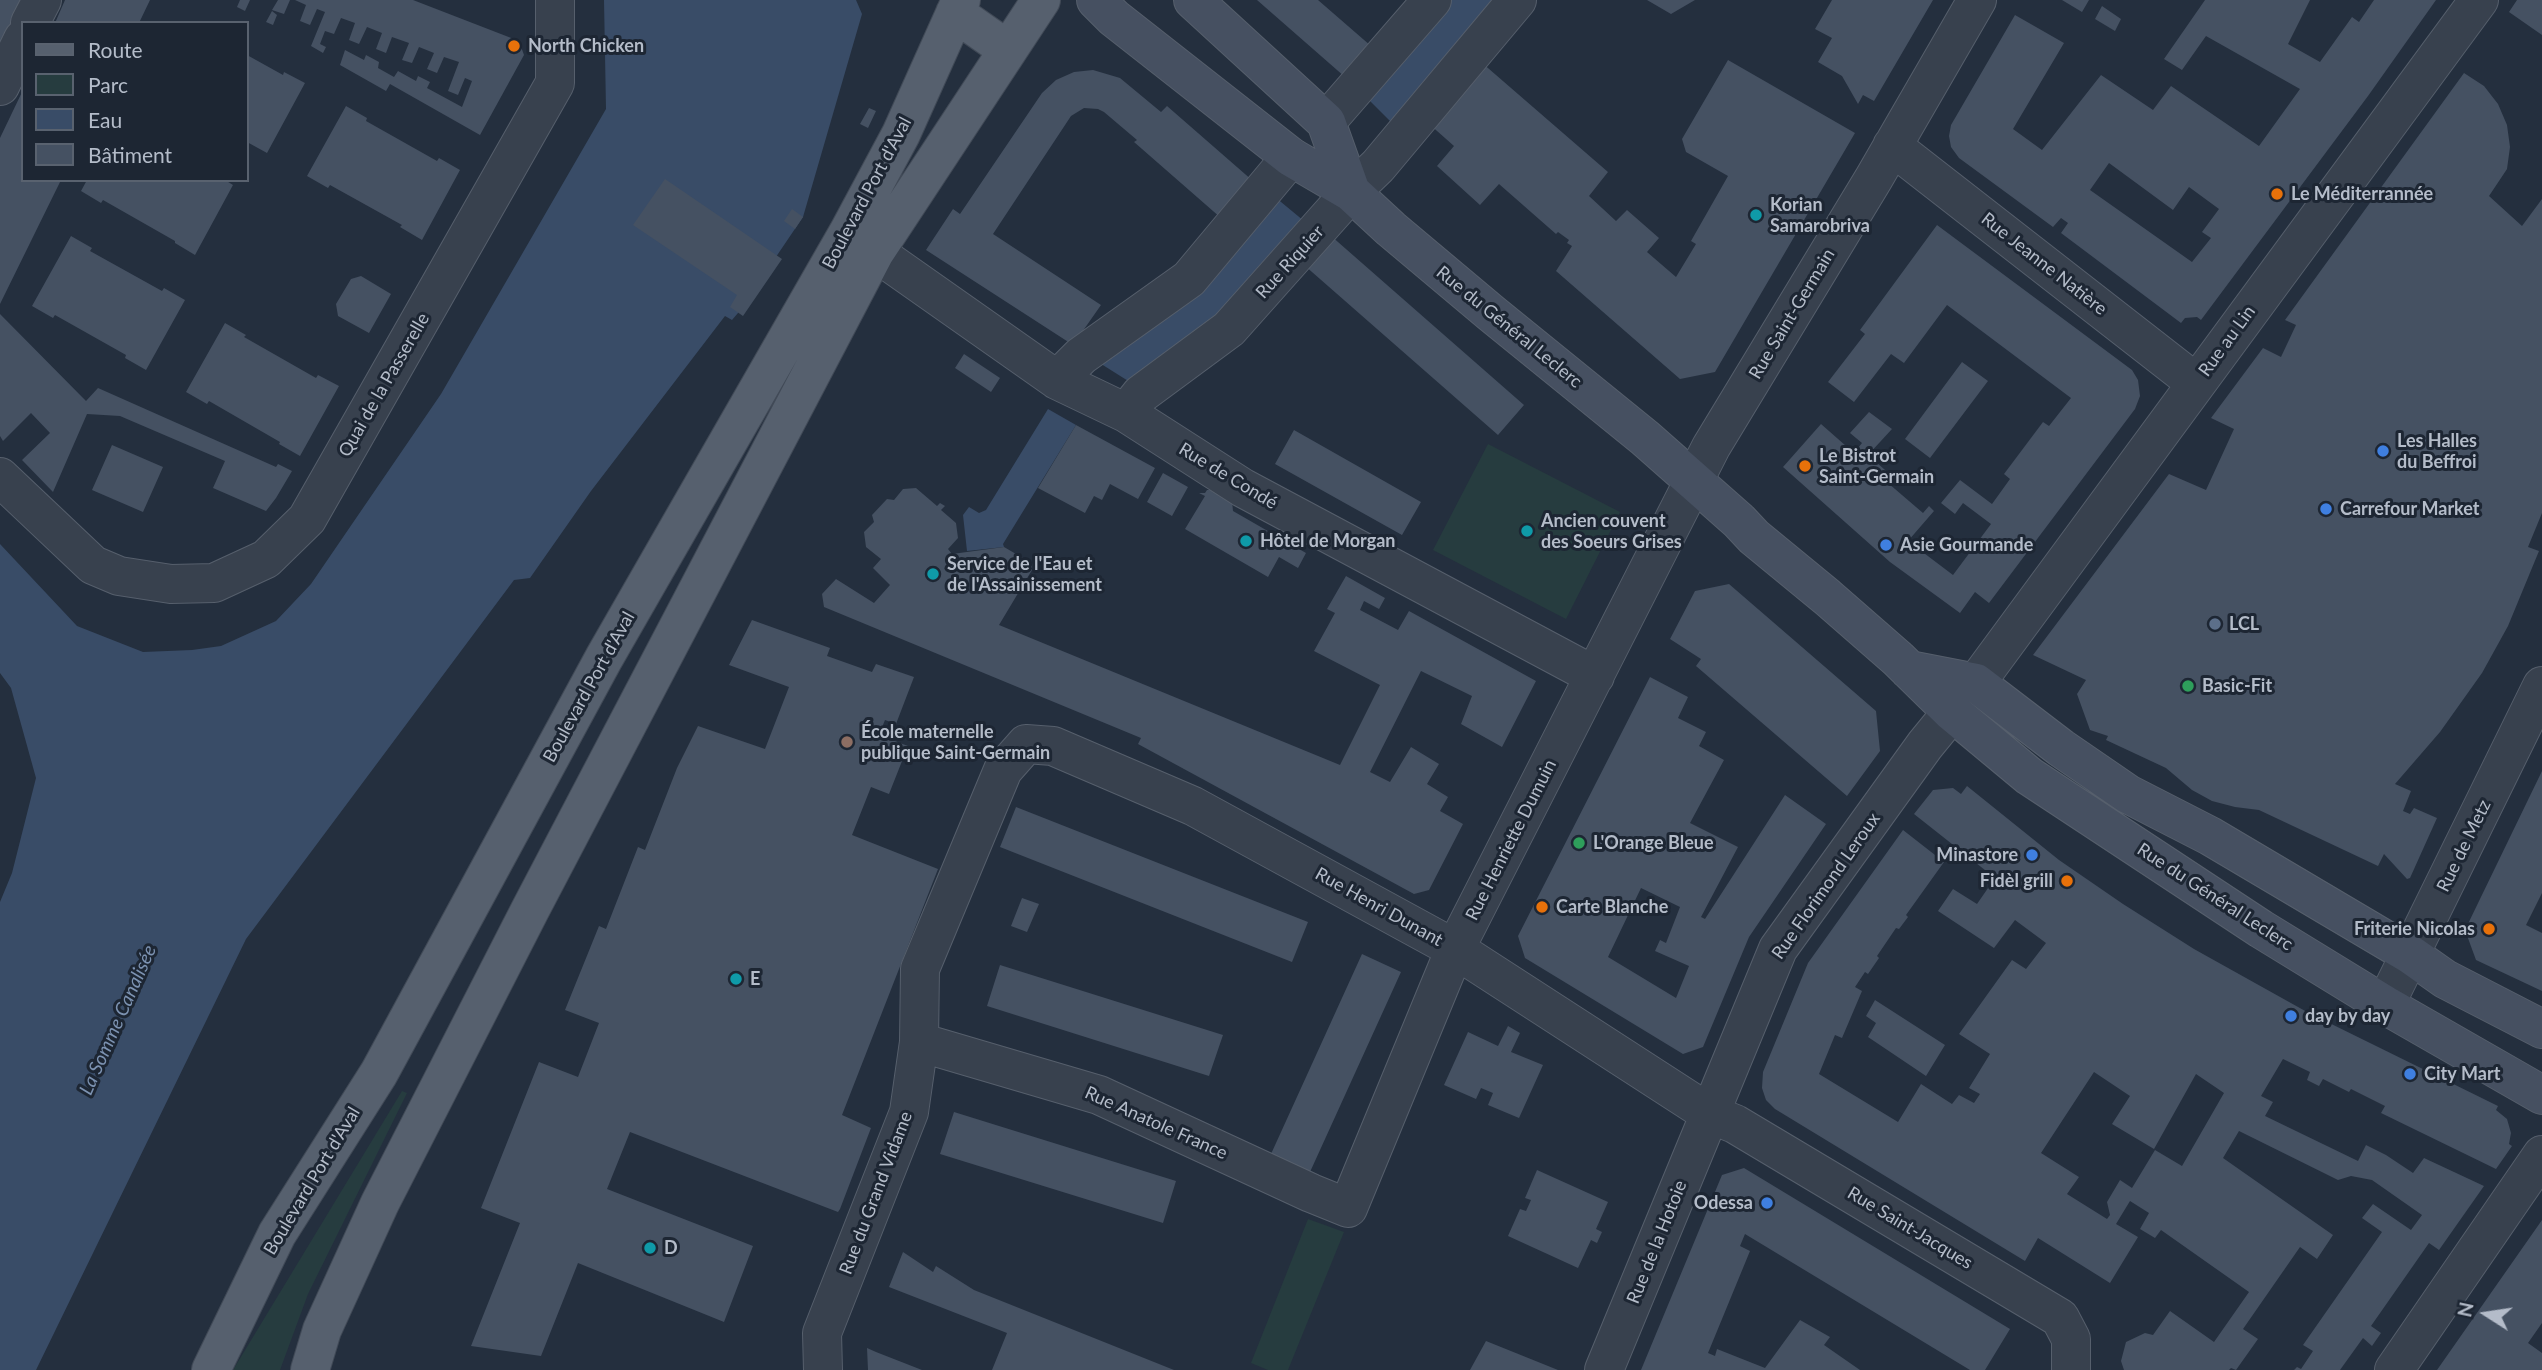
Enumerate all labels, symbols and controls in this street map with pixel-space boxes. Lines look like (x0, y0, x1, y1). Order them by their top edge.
legend (21, 21, 248, 182)
place label: North Chicken (528, 35, 644, 57)
text: Route (88, 37, 143, 62)
marker: North Chicken (506, 38, 522, 54)
text: Parc (88, 72, 128, 97)
text: Eau (88, 107, 122, 132)
street label: Boulevard Port d'Aval (818, 113, 916, 273)
text: Bâtiment (88, 142, 172, 167)
place label: Le Méditerrannée (2291, 183, 2433, 205)
marker: Le Méditerrannée (2269, 186, 2285, 202)
place label: Korian Samarobriva (1770, 194, 1870, 236)
marker: Korian Samarobriva (1748, 207, 1764, 223)
street label: Rue Jeanne Natière (1977, 208, 2111, 320)
street label: Rue Riquier (1252, 221, 1328, 303)
street label: Rue Saint-Germain (1745, 245, 1839, 383)
street label: Rue du Général Leclerc (1432, 262, 1586, 392)
street label: Rue au Lin (2194, 301, 2260, 381)
street label: Quai de la Passerelle (334, 309, 434, 461)
place label: Les Halles du Beffroi (2397, 430, 2477, 472)
street label: Rue de Condé (1175, 438, 1281, 514)
marker: Les Halles du Beffroi (2375, 443, 2391, 459)
place label: Le Bistrot Saint-Germain (1819, 445, 1934, 488)
marker: Le Bistrot Saint-Germain (1797, 458, 1813, 474)
place label: Carrefour Market (2340, 498, 2479, 520)
marker: Carrefour Market (2318, 501, 2334, 517)
place label: Ancien couvent des Soeurs Grises (1541, 510, 1682, 552)
marker: Ancien couvent des Soeurs Grises (1519, 523, 1535, 539)
place label: Hôtel de Morgan (1260, 530, 1396, 552)
marker: Hôtel de Morgan (1238, 533, 1254, 549)
place label: Asie Gourmande (1900, 534, 2033, 556)
marker: Asie Gourmande (1878, 537, 1894, 553)
place label: Service de l'Eau et de l'Assainissement (947, 553, 1102, 596)
marker: Service de l'Eau et de l'Assainissement (925, 566, 941, 582)
street label: Boulevard Port d'Aval (539, 608, 639, 766)
place label: LCL (2229, 613, 2259, 635)
marker: LCL (2207, 616, 2223, 632)
place label: Basic-Fit (2202, 675, 2272, 697)
marker: Basic-Fit (2180, 678, 2196, 694)
place label: École maternelle publique Saint-Germain (861, 721, 1050, 764)
marker: École maternelle publique Saint-Germain (839, 734, 855, 750)
street label: Rue Henriette Dumuin (1461, 756, 1561, 924)
street label: Rue de Metz (2432, 796, 2496, 896)
street label: Rue Florimond Leroux (1767, 809, 1885, 963)
place label: L'Orange Bleue (1593, 832, 1714, 854)
marker: L'Orange Bleue (1571, 835, 1587, 851)
street label: Rue du Général Leclerc (2133, 839, 2297, 955)
place label: Minastore (1936, 844, 2018, 866)
marker: Minastore (2024, 847, 2040, 863)
street label: Rue Henri Dunant (1311, 863, 1447, 951)
place label: Fidèl grill (1980, 870, 2053, 892)
marker: Fidèl grill (2059, 873, 2075, 889)
place label: Carte Blanche (1556, 896, 1668, 918)
marker: Carte Blanche (1534, 899, 1550, 915)
place label: Friterie Nicolas (2354, 918, 2475, 940)
marker: Friterie Nicolas (2481, 921, 2497, 937)
water label: La Somme Canalisée (75, 942, 161, 1098)
place label: E (750, 968, 760, 990)
marker: E (728, 971, 744, 987)
place label: day by day (2305, 1005, 2390, 1027)
marker: day by day (2283, 1008, 2299, 1024)
place label: City Mart (2424, 1063, 2500, 1085)
marker: City Mart (2402, 1066, 2418, 1082)
street label: Rue Anatole France (1081, 1082, 1231, 1164)
street label: Boulevard Port d'Aval (259, 1103, 365, 1259)
street label: Rue du Grand Vidame (835, 1109, 917, 1277)
street label: Rue de la Hotoie (1622, 1177, 1692, 1307)
street label: Rue Saint-Jacques (1844, 1182, 1976, 1274)
place label: Odessa (1694, 1192, 1753, 1214)
marker: Odessa (1759, 1195, 1775, 1211)
place label: D (664, 1237, 678, 1259)
marker: D (642, 1240, 658, 1256)
north arrow (2451, 1279, 2521, 1349)
text: N (2452, 1300, 2478, 1319)

